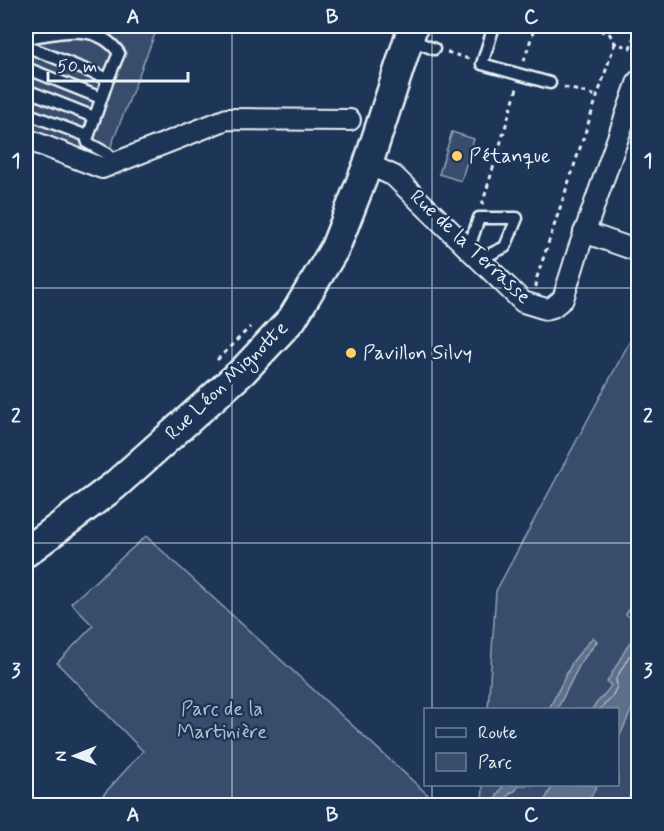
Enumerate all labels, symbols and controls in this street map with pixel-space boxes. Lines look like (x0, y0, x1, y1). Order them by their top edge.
text: A (126, 4, 140, 31)
text: B (326, 4, 339, 31)
text: C (524, 4, 539, 31)
scale bar (48, 45, 188, 83)
text: 50 m (57, 55, 97, 79)
place label: Pétanque (469, 143, 551, 170)
text: 1 (12, 148, 20, 175)
text: 1 (644, 148, 652, 175)
marker: Pétanque (450, 149, 464, 163)
street label: Rue de la Terrasse (404, 184, 537, 310)
street label: Rue Léon Mignotte (160, 315, 295, 447)
place label: Pavillon Silvy (363, 340, 472, 367)
marker: Pavillon Silvy (344, 346, 358, 360)
text: 2 (11, 403, 21, 430)
text: 2 (643, 403, 653, 430)
text: 3 (11, 658, 21, 685)
text: 3 (643, 658, 653, 685)
park label: Parc de la Martinière (177, 696, 267, 746)
legend (424, 708, 619, 786)
text: Route (478, 721, 517, 745)
north arrow (45, 726, 105, 786)
text: N (51, 751, 72, 762)
text: Parc (478, 751, 512, 775)
text: A (126, 802, 140, 829)
text: B (326, 802, 339, 829)
text: C (524, 802, 539, 829)

